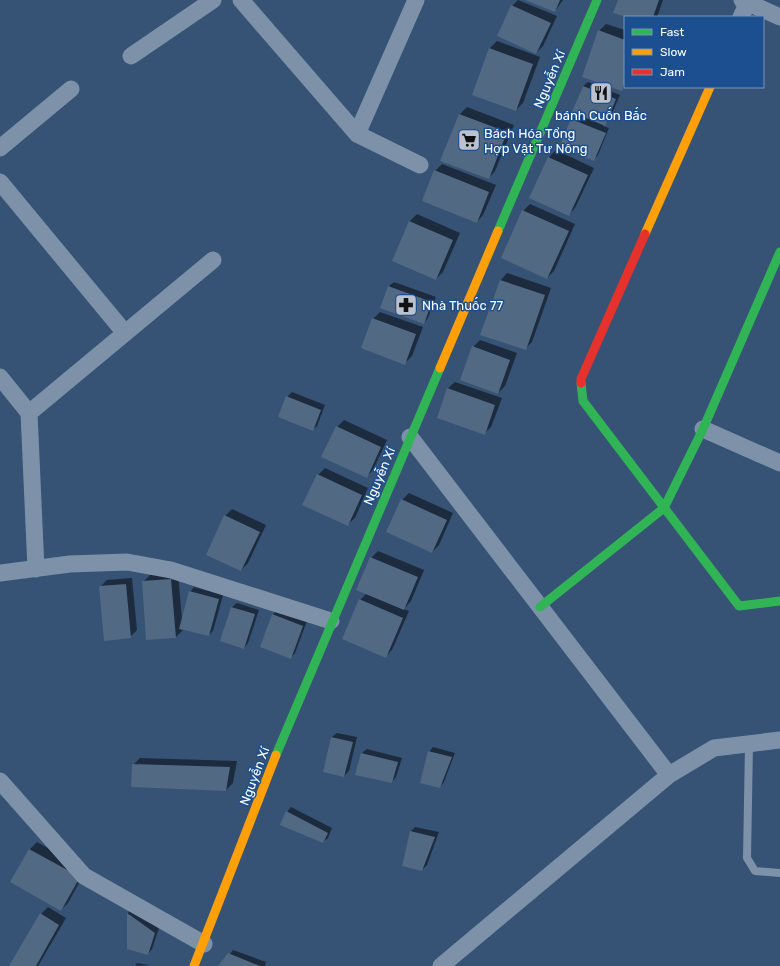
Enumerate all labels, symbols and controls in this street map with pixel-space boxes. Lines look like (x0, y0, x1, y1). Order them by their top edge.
legend (624, 16, 764, 88)
text: Fast (660, 25, 684, 39)
text: Slow (660, 45, 687, 59)
street label: Nguyễn Xí (530, 47, 570, 111)
text: Jam (660, 65, 685, 79)
restaurant icon: bánh Cuốn Bắc (588, 80, 614, 106)
place label: bánh Cuốn Bắc (555, 107, 647, 123)
place label: Bách Hóa Tổng Hợp Vật Tư Nông (484, 126, 588, 157)
supermarket icon: Bách Hóa Tổng Hợp Vật Tư Nông (456, 127, 482, 153)
pharmacy icon: Nhà Thuốc 77 (393, 292, 419, 318)
place label: Nhà Thuốc 77 (422, 297, 503, 313)
street label: Nguyễn Xí (360, 444, 400, 508)
street label: Nguyễn Xí (236, 744, 274, 808)

